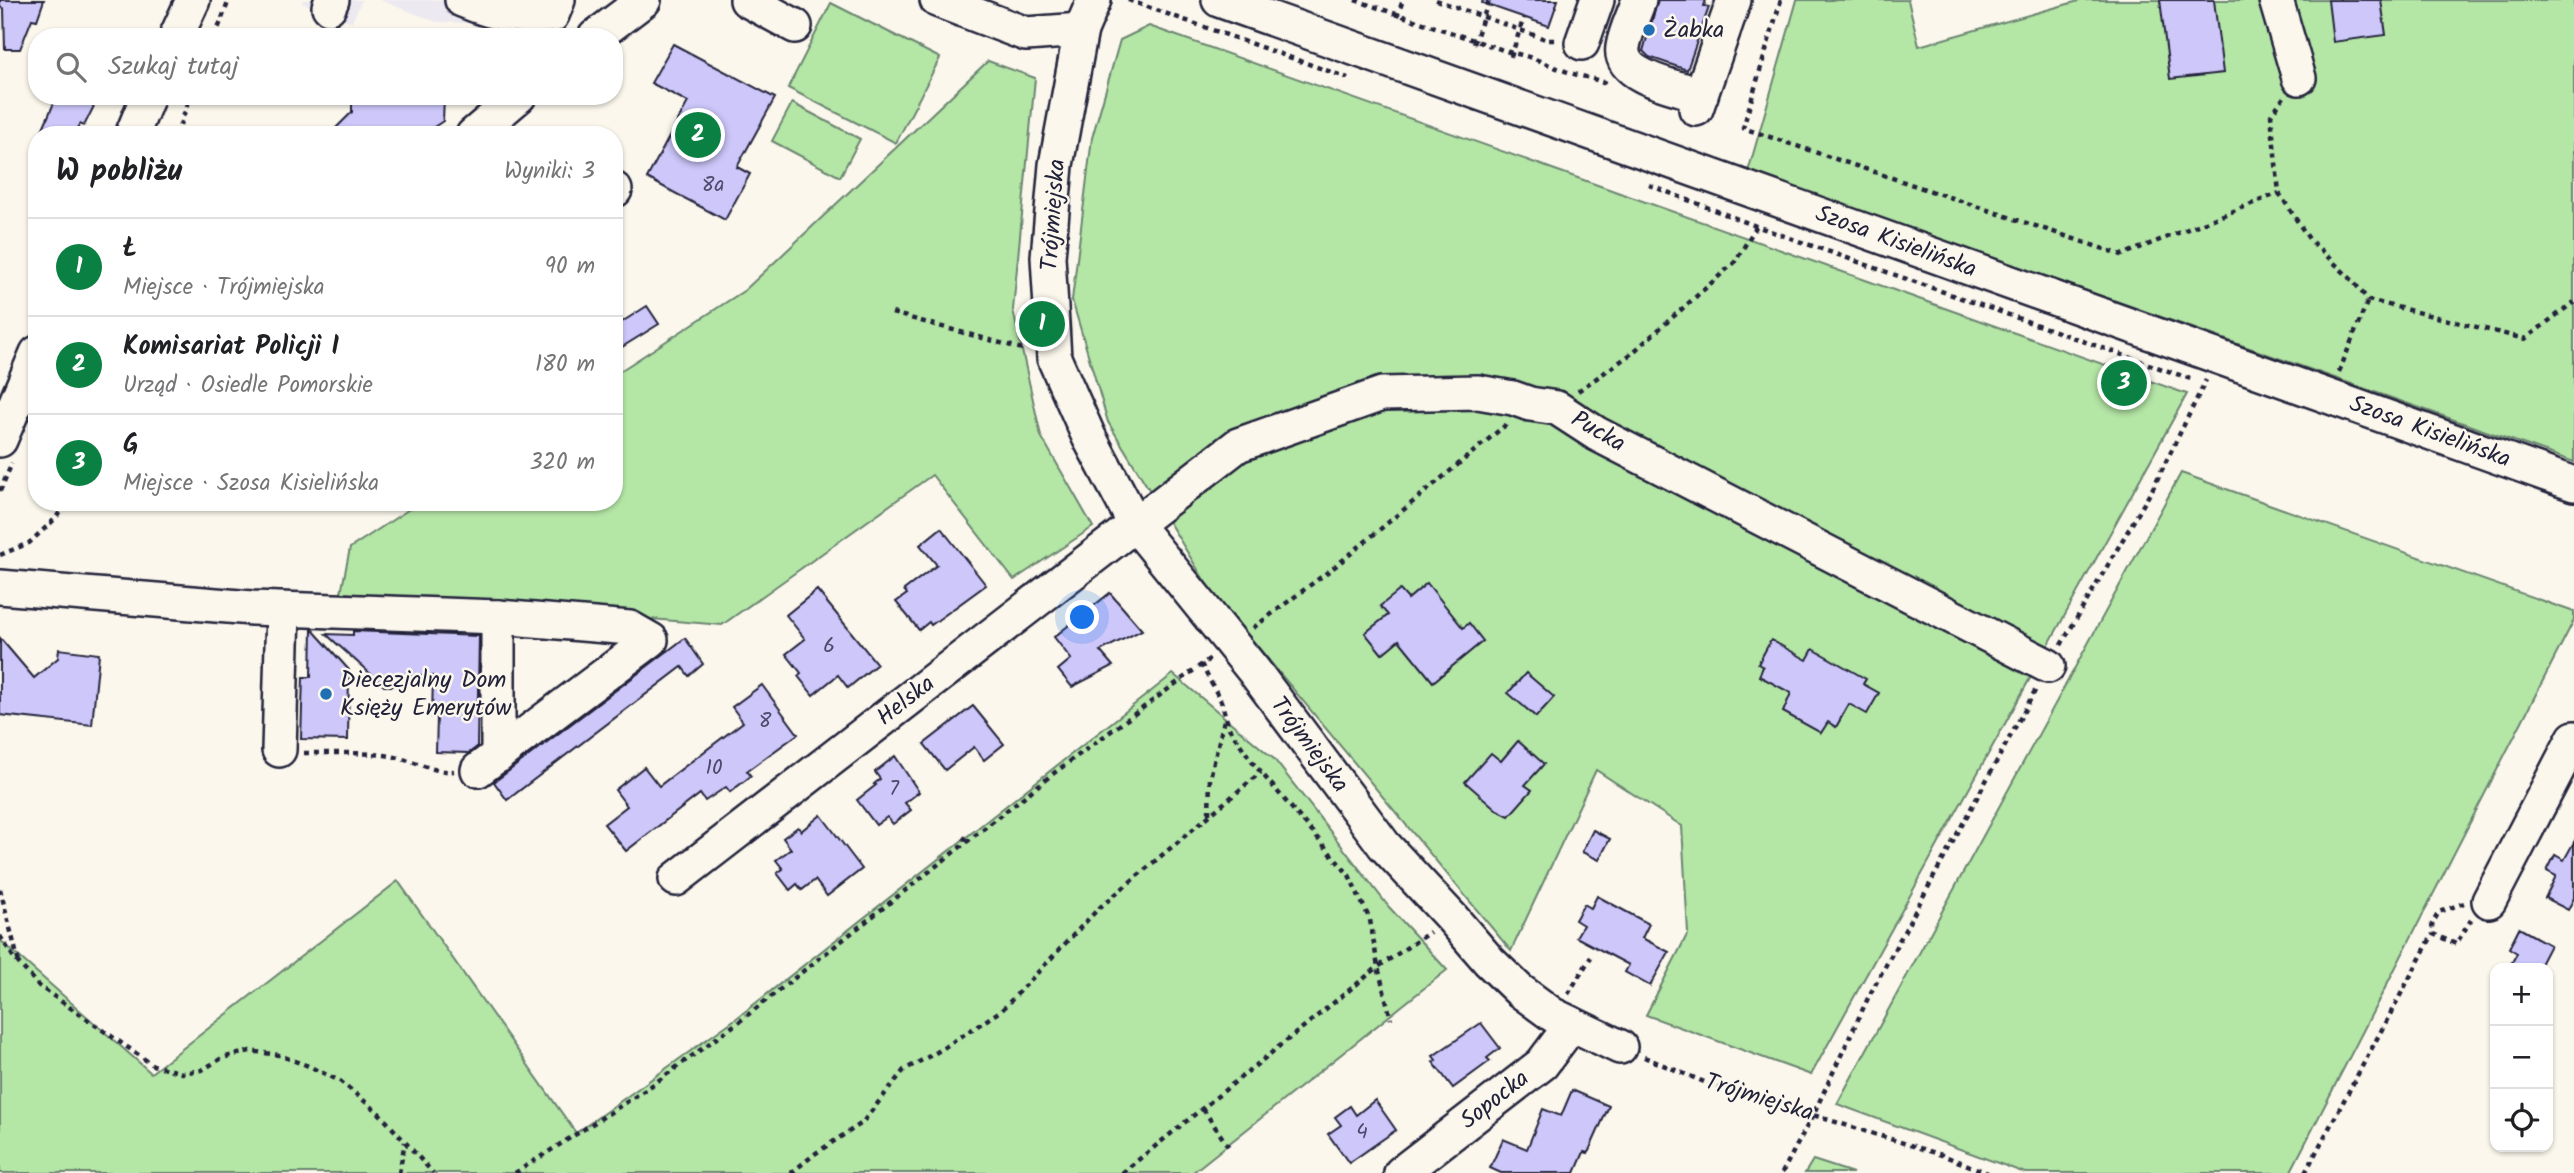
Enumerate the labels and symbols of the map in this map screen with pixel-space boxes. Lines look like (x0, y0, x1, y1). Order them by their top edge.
place label: Żabka (1663, 11, 1724, 50)
marker: Żabka (1641, 22, 1657, 38)
pin: 2 (675, 109, 721, 161)
street label: Trójmiejska (1031, 158, 1077, 272)
house number: 8a (702, 169, 724, 202)
street label: Szosa Kisielińska (1810, 195, 1982, 289)
pin: 1 (1019, 298, 1065, 350)
pin: 3 (2101, 357, 2147, 409)
street label: Szosa Kisielińska (2344, 385, 2516, 479)
street label: Pucka (1563, 401, 1633, 463)
your location (1065, 600, 1099, 634)
house number: 6 (823, 630, 835, 663)
place label: Diecezjalny Dom Księży Emerytów (340, 661, 512, 728)
street label: Helska (868, 665, 944, 737)
marker: Diecezjalny Dom Księży Emerytów (318, 686, 334, 702)
street label: Trójmiejska (1260, 688, 1358, 802)
house number: 8 (759, 705, 772, 738)
house number: 10 (705, 752, 723, 785)
house number: 7 (889, 773, 900, 806)
street label: Sopocka (1452, 1060, 1538, 1140)
street label: Trójmiejska (1700, 1063, 1818, 1133)
house number: 4 (1356, 1116, 1368, 1149)

